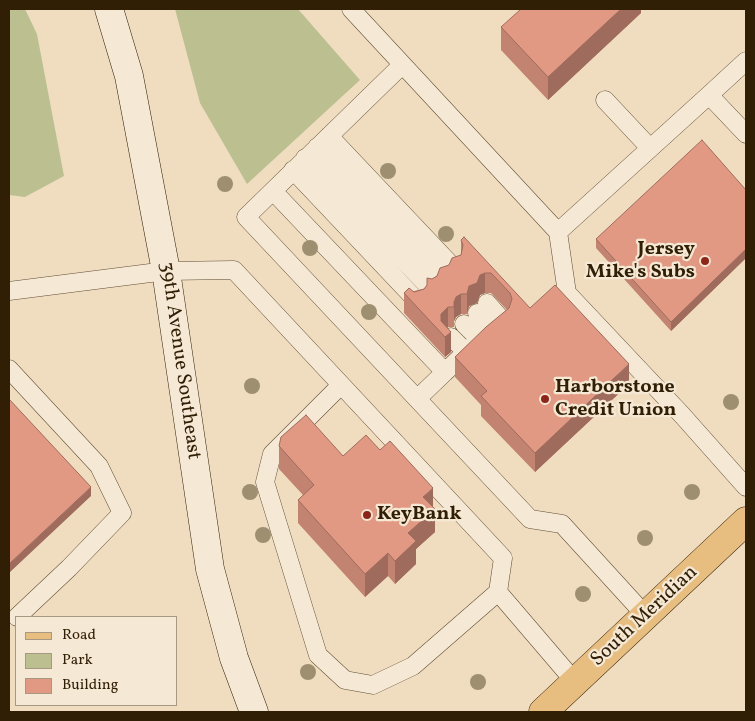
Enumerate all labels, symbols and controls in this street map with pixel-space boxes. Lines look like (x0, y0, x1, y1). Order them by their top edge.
place label: Jersey Mike's Subs (586, 238, 695, 285)
marker: Jersey Mike's Subs (699, 255, 711, 267)
street label: 39th Avenue Southeast (153, 261, 205, 461)
place label: Harborstone Credit Union (555, 376, 677, 423)
marker: Harborstone Credit Union (539, 393, 551, 405)
place label: KeyBank (377, 503, 462, 527)
marker: KeyBank (361, 509, 373, 521)
street label: South Meridian (587, 561, 703, 673)
legend (15, 616, 178, 706)
text: Road (62, 625, 96, 646)
text: Park (62, 650, 93, 671)
text: Building (62, 675, 118, 696)

